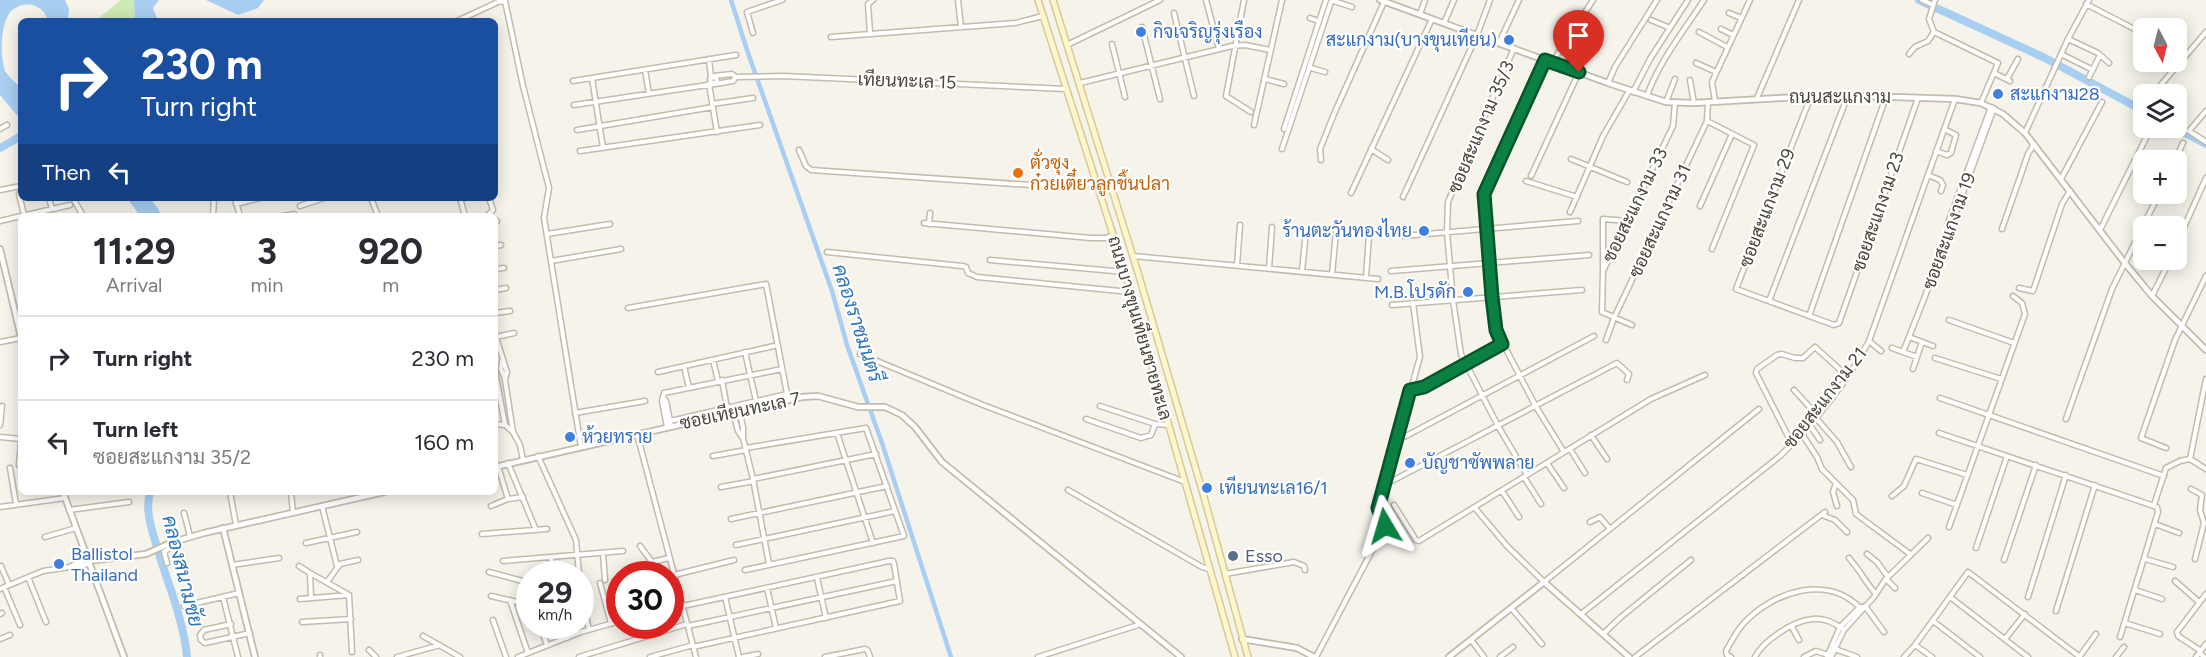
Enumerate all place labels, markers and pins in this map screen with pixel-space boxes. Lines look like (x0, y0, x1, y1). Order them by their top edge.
pin (1553, 10, 1604, 72)
place label: กิจเจริญรุ่งเรือง (1153, 20, 1263, 44)
marker: กิจเจริญรุ่งเรือง (1134, 25, 1148, 39)
place label: สะแกงาม(บางขุนเทียน) (1326, 27, 1497, 52)
marker: สะแกงาม(บางขุนเทียน) (1502, 33, 1516, 47)
place label: สะแกงาม28 (2010, 83, 2100, 105)
marker: สะแกงาม28 (1991, 87, 2005, 101)
place label: ตั่วซุง ก๋วยเตี๋ยวลูกชิ้นปลา (1030, 148, 1170, 197)
marker: ตั่วซุง ก๋วยเตี๋ยวลูกชิ้นปลา (1011, 166, 1025, 180)
place label: ร้านตะวันทองไทย (1282, 218, 1412, 242)
marker: ร้านตะวันทองไทย (1417, 224, 1431, 238)
place label: M.B.โปรดัก (1374, 279, 1456, 303)
marker: M.B.โปรดัก (1461, 285, 1475, 299)
place label: ห้วยทราย (582, 425, 653, 448)
marker: ห้วยทราย (563, 430, 577, 444)
place label: บัญชาซัพพลาย (1422, 452, 1535, 474)
marker: บัญชาซัพพลาย (1403, 456, 1417, 470)
place label: เทียนทะเล16/1 (1219, 475, 1328, 499)
marker: เทียนทะเล16/1 (1200, 481, 1214, 495)
place label: Ballistol Thailand (71, 543, 138, 586)
place label: Esso (1245, 545, 1283, 567)
marker: Esso (1226, 549, 1240, 563)
marker: Ballistol Thailand (52, 557, 66, 571)

